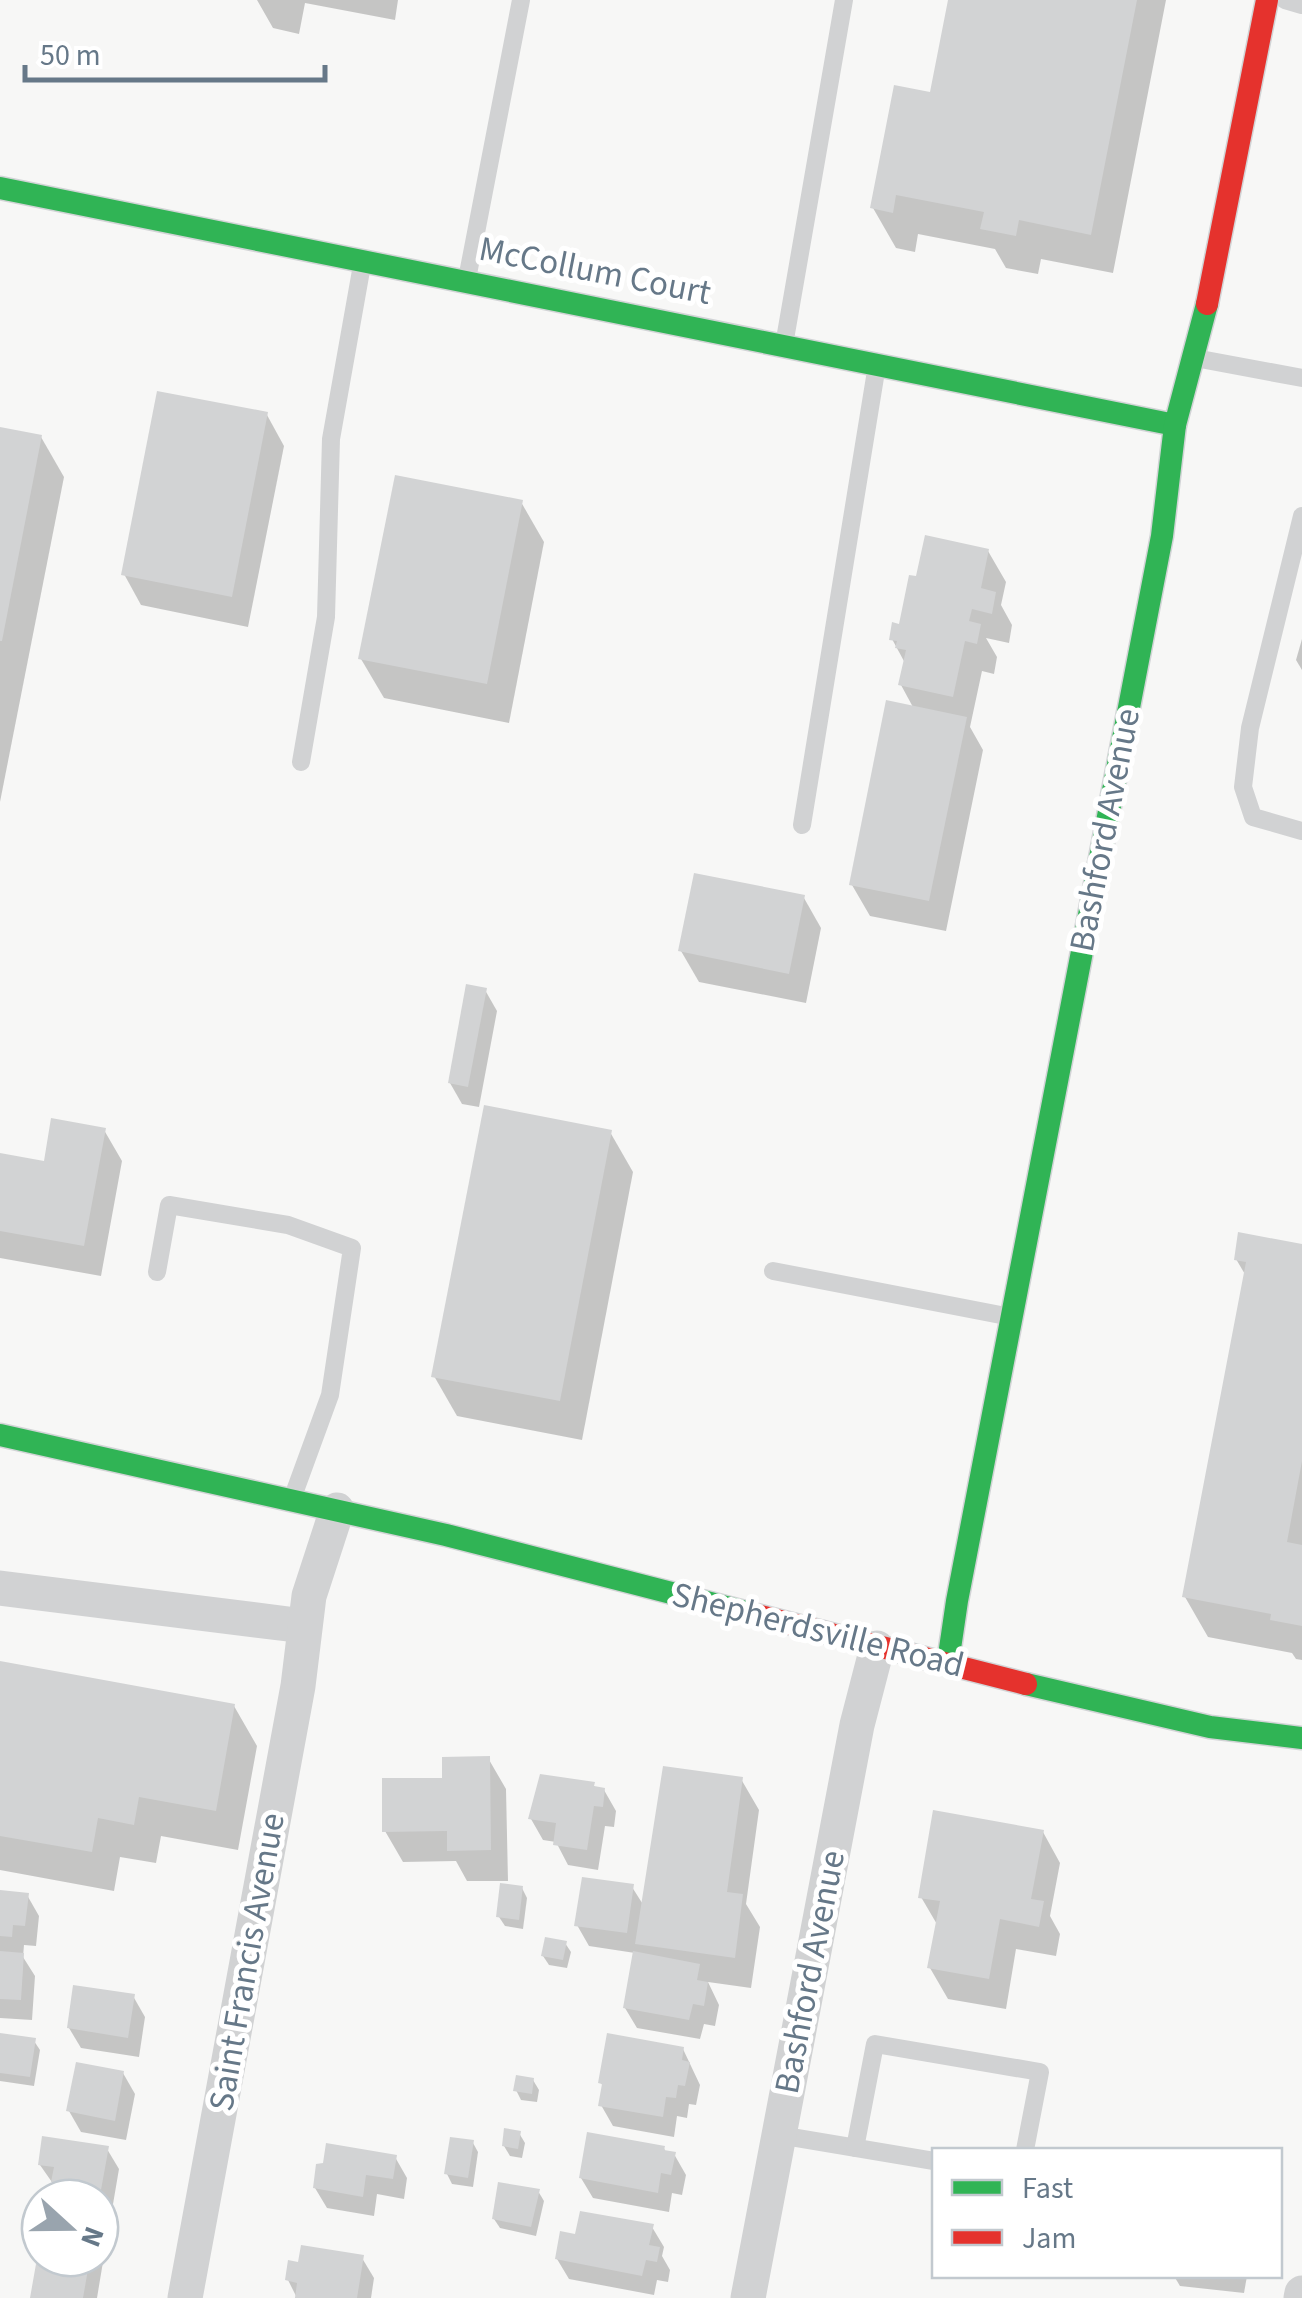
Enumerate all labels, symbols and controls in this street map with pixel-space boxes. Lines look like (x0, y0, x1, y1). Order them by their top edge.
scale bar (25, 20, 325, 82)
text: 50 m (40, 34, 101, 77)
street label: McCollum Court (475, 224, 715, 318)
street label: Bashford Avenue (1057, 704, 1153, 956)
street label: Shepherdsville Road (667, 1570, 969, 1690)
street label: Saint Francis Avenue (196, 1809, 298, 2115)
street label: Bashford Avenue (762, 1846, 858, 2098)
legend (932, 2148, 1282, 2278)
text: Fast (1022, 2167, 1073, 2210)
north arrow (20, 2178, 120, 2278)
text: Jam (1022, 2217, 1076, 2260)
text: N (70, 2221, 114, 2252)

